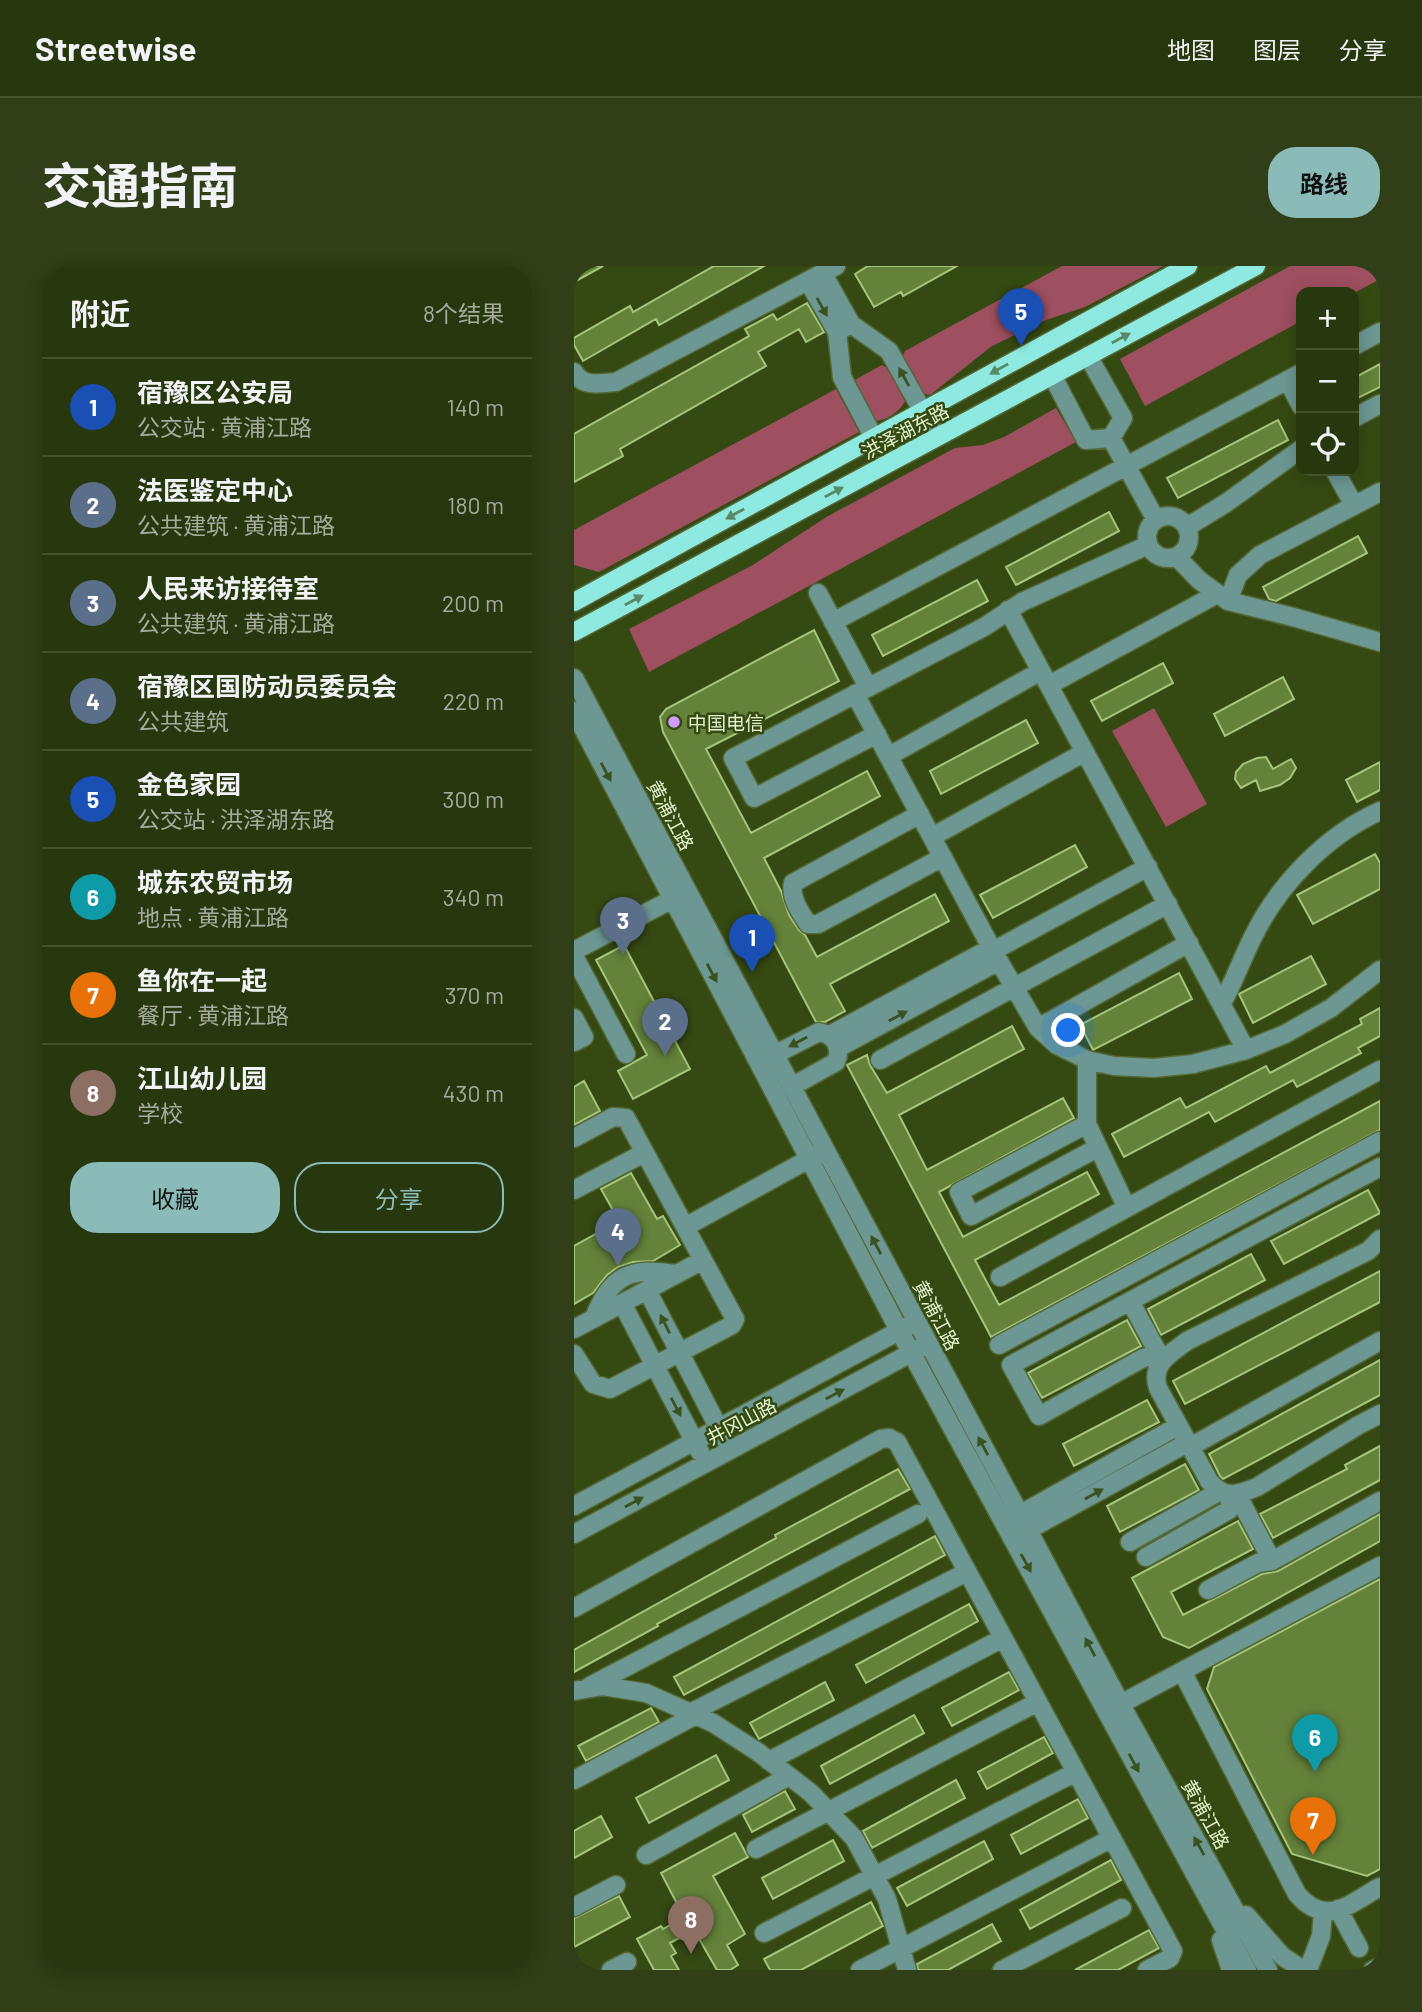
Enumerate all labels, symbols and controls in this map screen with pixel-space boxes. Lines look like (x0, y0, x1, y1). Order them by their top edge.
text: Streetwise (35, 28, 196, 68)
text: 地图 (1167, 35, 1215, 64)
text: 图层 (1253, 35, 1301, 64)
text: 分享 (1339, 35, 1387, 64)
button: 路线 (1268, 147, 1380, 218)
text: 交通指南 (42, 155, 238, 214)
map controls (1296, 287, 1359, 476)
button: + (1296, 287, 1359, 350)
pin: 5 (998, 288, 1044, 346)
text: 附近 (70, 295, 130, 331)
one-way arrow (816, 297, 828, 316)
text: 8个结果 (423, 299, 504, 327)
one-way arrow (1111, 332, 1131, 344)
button: − (1296, 350, 1359, 413)
one-way arrow (990, 363, 1009, 375)
one-way arrow (898, 368, 910, 387)
text: 宿豫区公安局 (137, 376, 293, 407)
text: 1 (89, 393, 97, 421)
text: 140 m (447, 393, 504, 421)
street label: 洪泽湖东路 (858, 399, 952, 463)
text: 公交站 · 黄浦江路 (137, 413, 312, 441)
button: locate (1296, 413, 1359, 476)
text: 法医鉴定中心 (137, 474, 293, 505)
one-way arrow (825, 487, 845, 499)
text: 2 (87, 491, 99, 519)
text: 180 m (447, 491, 504, 519)
one-way arrow (726, 508, 745, 520)
text: 公共建筑 · 黄浦江路 (137, 511, 335, 539)
text: 人民来访接待室 (137, 572, 319, 603)
text: 3 (87, 589, 99, 617)
text: 200 m (442, 589, 504, 617)
one-way arrow (624, 594, 644, 606)
text: 公共建筑 · 黄浦江路 (137, 609, 335, 637)
text: 宿豫区国防动员委员会 (137, 670, 397, 701)
text: 4 (86, 687, 100, 715)
text: 220 m (443, 687, 504, 715)
text: 公共建筑 (137, 707, 229, 735)
place label: 中国电信 (688, 711, 764, 734)
marker: 中国电信 (666, 714, 682, 730)
one-way arrow (600, 762, 612, 781)
text: 金色家园 (137, 768, 241, 799)
street label: 黄浦江路 (643, 776, 699, 854)
text: 5 (87, 785, 99, 813)
text: 300 m (443, 785, 504, 813)
text: 公交站 · 洪泽湖东路 (137, 805, 335, 833)
text: 城东农贸市场 (137, 866, 293, 897)
text: 6 (87, 883, 99, 911)
text: 340 m (443, 883, 504, 911)
pin: 3 (600, 897, 646, 955)
text: 地点 · 黄浦江路 (137, 903, 289, 931)
pin: 1 (729, 914, 775, 972)
one-way arrow (706, 963, 718, 983)
text: 鱼你在一起 (137, 964, 267, 995)
text: 7 (87, 981, 99, 1009)
text: 370 m (445, 981, 504, 1009)
pin: 2 (642, 998, 688, 1056)
text: 餐厅 · 黄浦江路 (137, 1001, 289, 1029)
one-way arrow (889, 1010, 908, 1022)
your location (1051, 1013, 1085, 1047)
one-way arrow (788, 1036, 808, 1048)
text: 江山幼儿园 (137, 1062, 267, 1093)
text: 8 (87, 1079, 99, 1107)
text: 430 m (443, 1079, 504, 1107)
text: 学校 (137, 1099, 183, 1127)
button: 收藏 (70, 1162, 280, 1233)
button: 分享 (294, 1162, 504, 1233)
pin: 4 (595, 1208, 641, 1266)
one-way arrow (870, 1235, 882, 1255)
street label: 黄浦江路 (909, 1276, 965, 1354)
one-way arrow (659, 1315, 671, 1334)
one-way arrow (825, 1389, 845, 1401)
street label: 井冈山路 (702, 1393, 780, 1449)
one-way arrow (671, 1397, 682, 1417)
one-way arrow (977, 1436, 989, 1456)
one-way arrow (1084, 1488, 1103, 1500)
one-way arrow (624, 1496, 644, 1508)
one-way arrow (1020, 1553, 1032, 1573)
one-way arrow (1084, 1637, 1096, 1657)
pin: 6 (1292, 1714, 1338, 1772)
one-way arrow (1129, 1753, 1140, 1773)
street label: 黄浦江路 (1178, 1775, 1234, 1853)
pin: 7 (1290, 1797, 1336, 1855)
one-way arrow (1193, 1836, 1205, 1856)
pin: 8 (668, 1896, 714, 1954)

